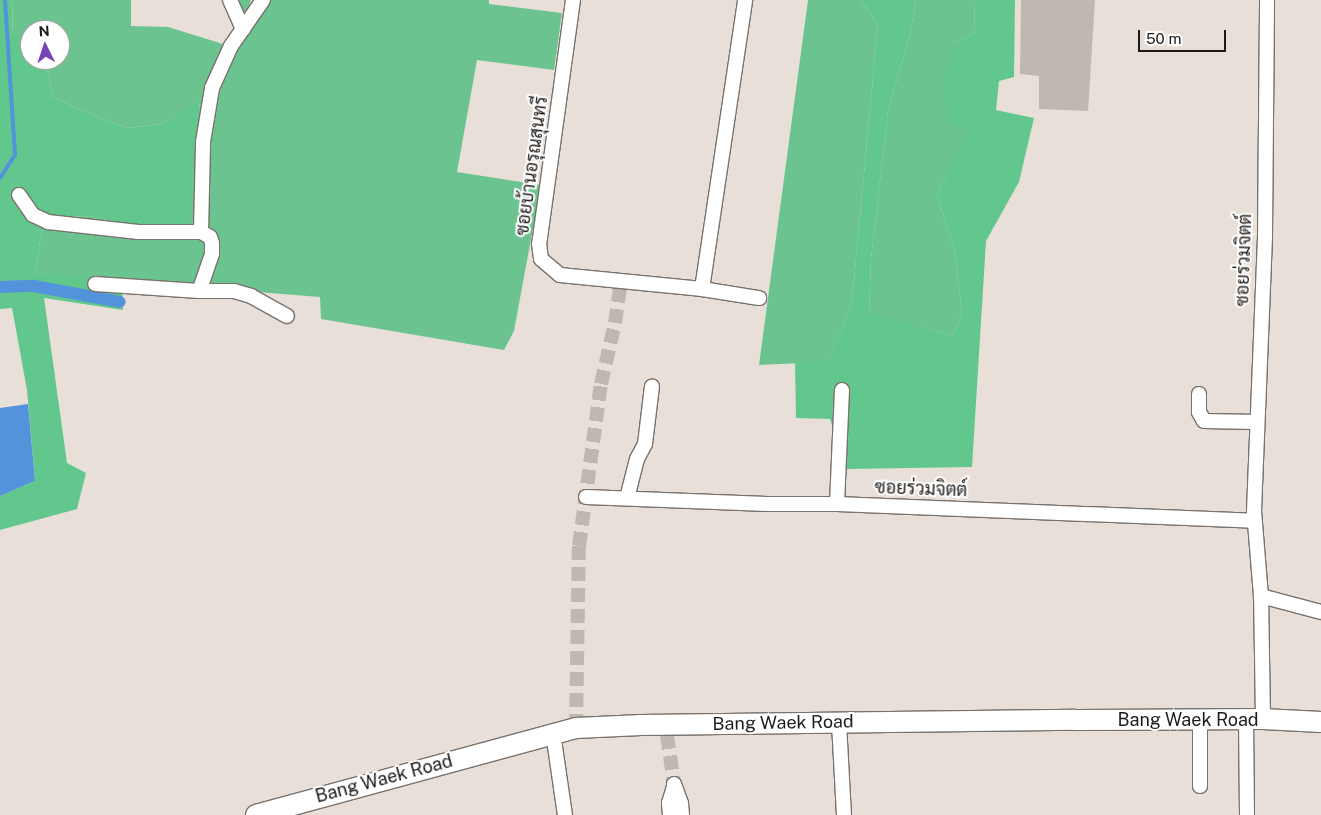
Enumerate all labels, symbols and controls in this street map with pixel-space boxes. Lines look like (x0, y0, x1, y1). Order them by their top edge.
north arrow (20, 20, 70, 70)
scale bar (1141, 20, 1228, 52)
text: N (38, 23, 50, 39)
text: 50 m (1146, 30, 1181, 47)
street label: ซอยบ้านอรุณสุนทรี (512, 95, 552, 237)
street label: ซอยร่วมจิตต์ (1232, 213, 1256, 307)
street label: ซอยร่วมจิตต์ (874, 477, 968, 501)
street label: Bang Waek Road (1117, 709, 1259, 731)
street label: Bang Waek Road (712, 711, 854, 735)
street label: Bang Waek Road (313, 750, 455, 808)

